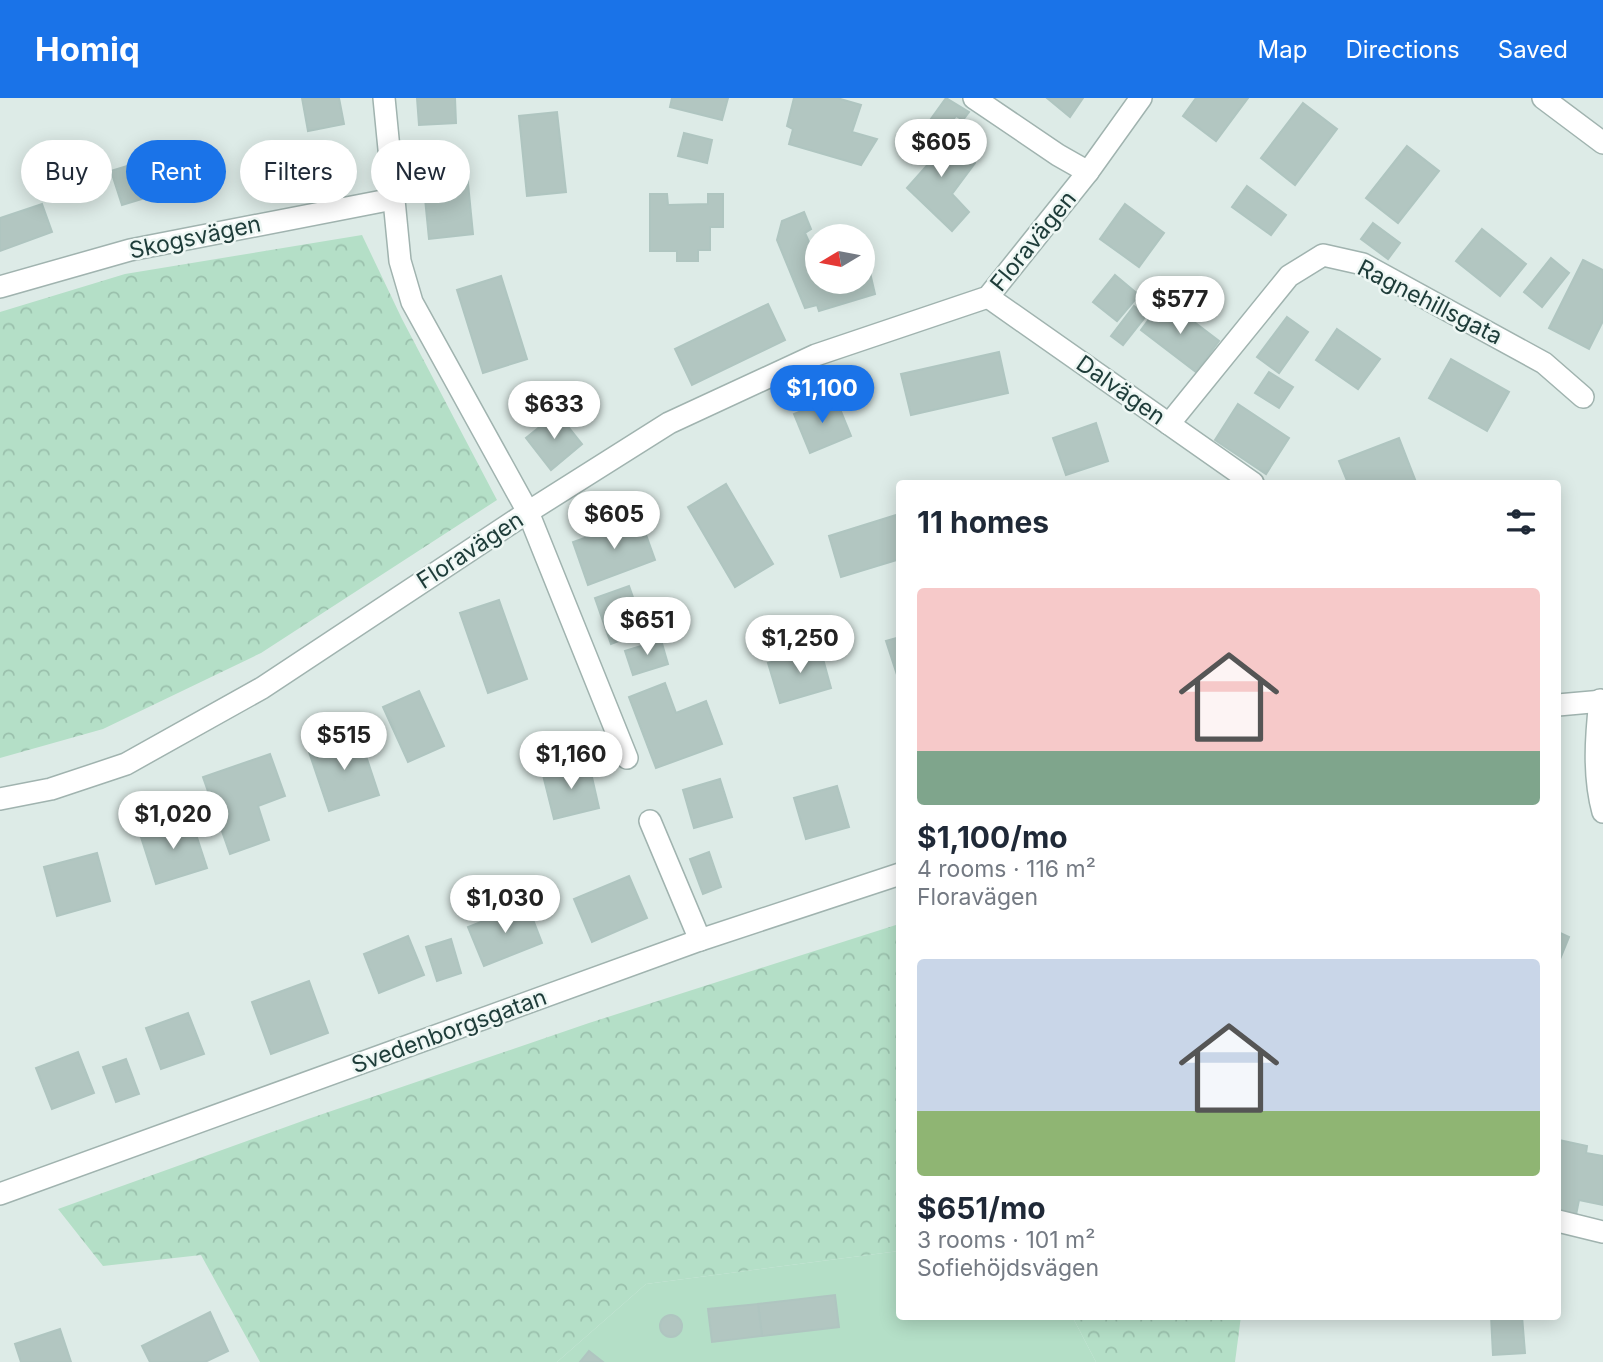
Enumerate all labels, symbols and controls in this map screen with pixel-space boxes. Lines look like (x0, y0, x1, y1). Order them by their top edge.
text: Homiq (35, 29, 140, 69)
text: Map (1258, 35, 1307, 64)
text: Directions (1345, 35, 1460, 64)
text: Saved (1498, 35, 1568, 64)
pin: $605 (900, 120, 982, 179)
text: $605 (911, 128, 971, 156)
chip: Buy (21, 140, 112, 203)
chip: Rent (126, 140, 226, 203)
chip: Filters (240, 140, 357, 203)
chip: New (371, 140, 470, 203)
street label: Floravägen (984, 185, 1082, 297)
street label: Skogsvägen (127, 209, 263, 265)
north arrow (805, 224, 875, 294)
map controls (805, 224, 875, 294)
street label: Ragnehillsgata (1353, 253, 1507, 351)
pin: $577 (1139, 276, 1221, 336)
text: $577 (1152, 285, 1208, 313)
street label: Dalvägen (1071, 349, 1171, 431)
pin: $1,100 (765, 366, 879, 425)
text: $1,100 (786, 374, 858, 402)
pin: $633 (513, 382, 595, 441)
text: $633 (524, 390, 584, 418)
pin: $605 (573, 491, 655, 551)
text: $605 (584, 500, 644, 528)
icon: filters (1502, 503, 1540, 541)
text: 11 homes (917, 504, 1049, 540)
street label: Floravägen (412, 505, 528, 595)
pin: $651 (606, 598, 688, 657)
text: $651 (620, 606, 674, 634)
pin: $1,250 (743, 616, 857, 675)
text: $1,250 (761, 624, 839, 652)
icon: home (1166, 634, 1292, 760)
pin: $515 (303, 712, 385, 772)
text: $515 (317, 721, 371, 749)
pin: $1,160 (514, 732, 628, 791)
text: $1,160 (536, 740, 606, 768)
pin: $1,020 (116, 792, 230, 851)
text: $1,020 (134, 800, 212, 828)
text: $1,100/mo (917, 819, 1068, 855)
text: 4 rooms · 116 m² (917, 855, 1096, 883)
pin: $1,030 (448, 876, 562, 935)
text: Floravägen (917, 883, 1038, 911)
text: $1,030 (466, 884, 544, 912)
street label: Svedenborgsgatan (348, 983, 550, 1079)
icon: home (1166, 1005, 1292, 1131)
text: $651/mo (917, 1190, 1046, 1226)
text: 3 rooms · 101 m² (917, 1226, 1095, 1254)
text: Sofiehöjdsvägen (917, 1254, 1099, 1282)

